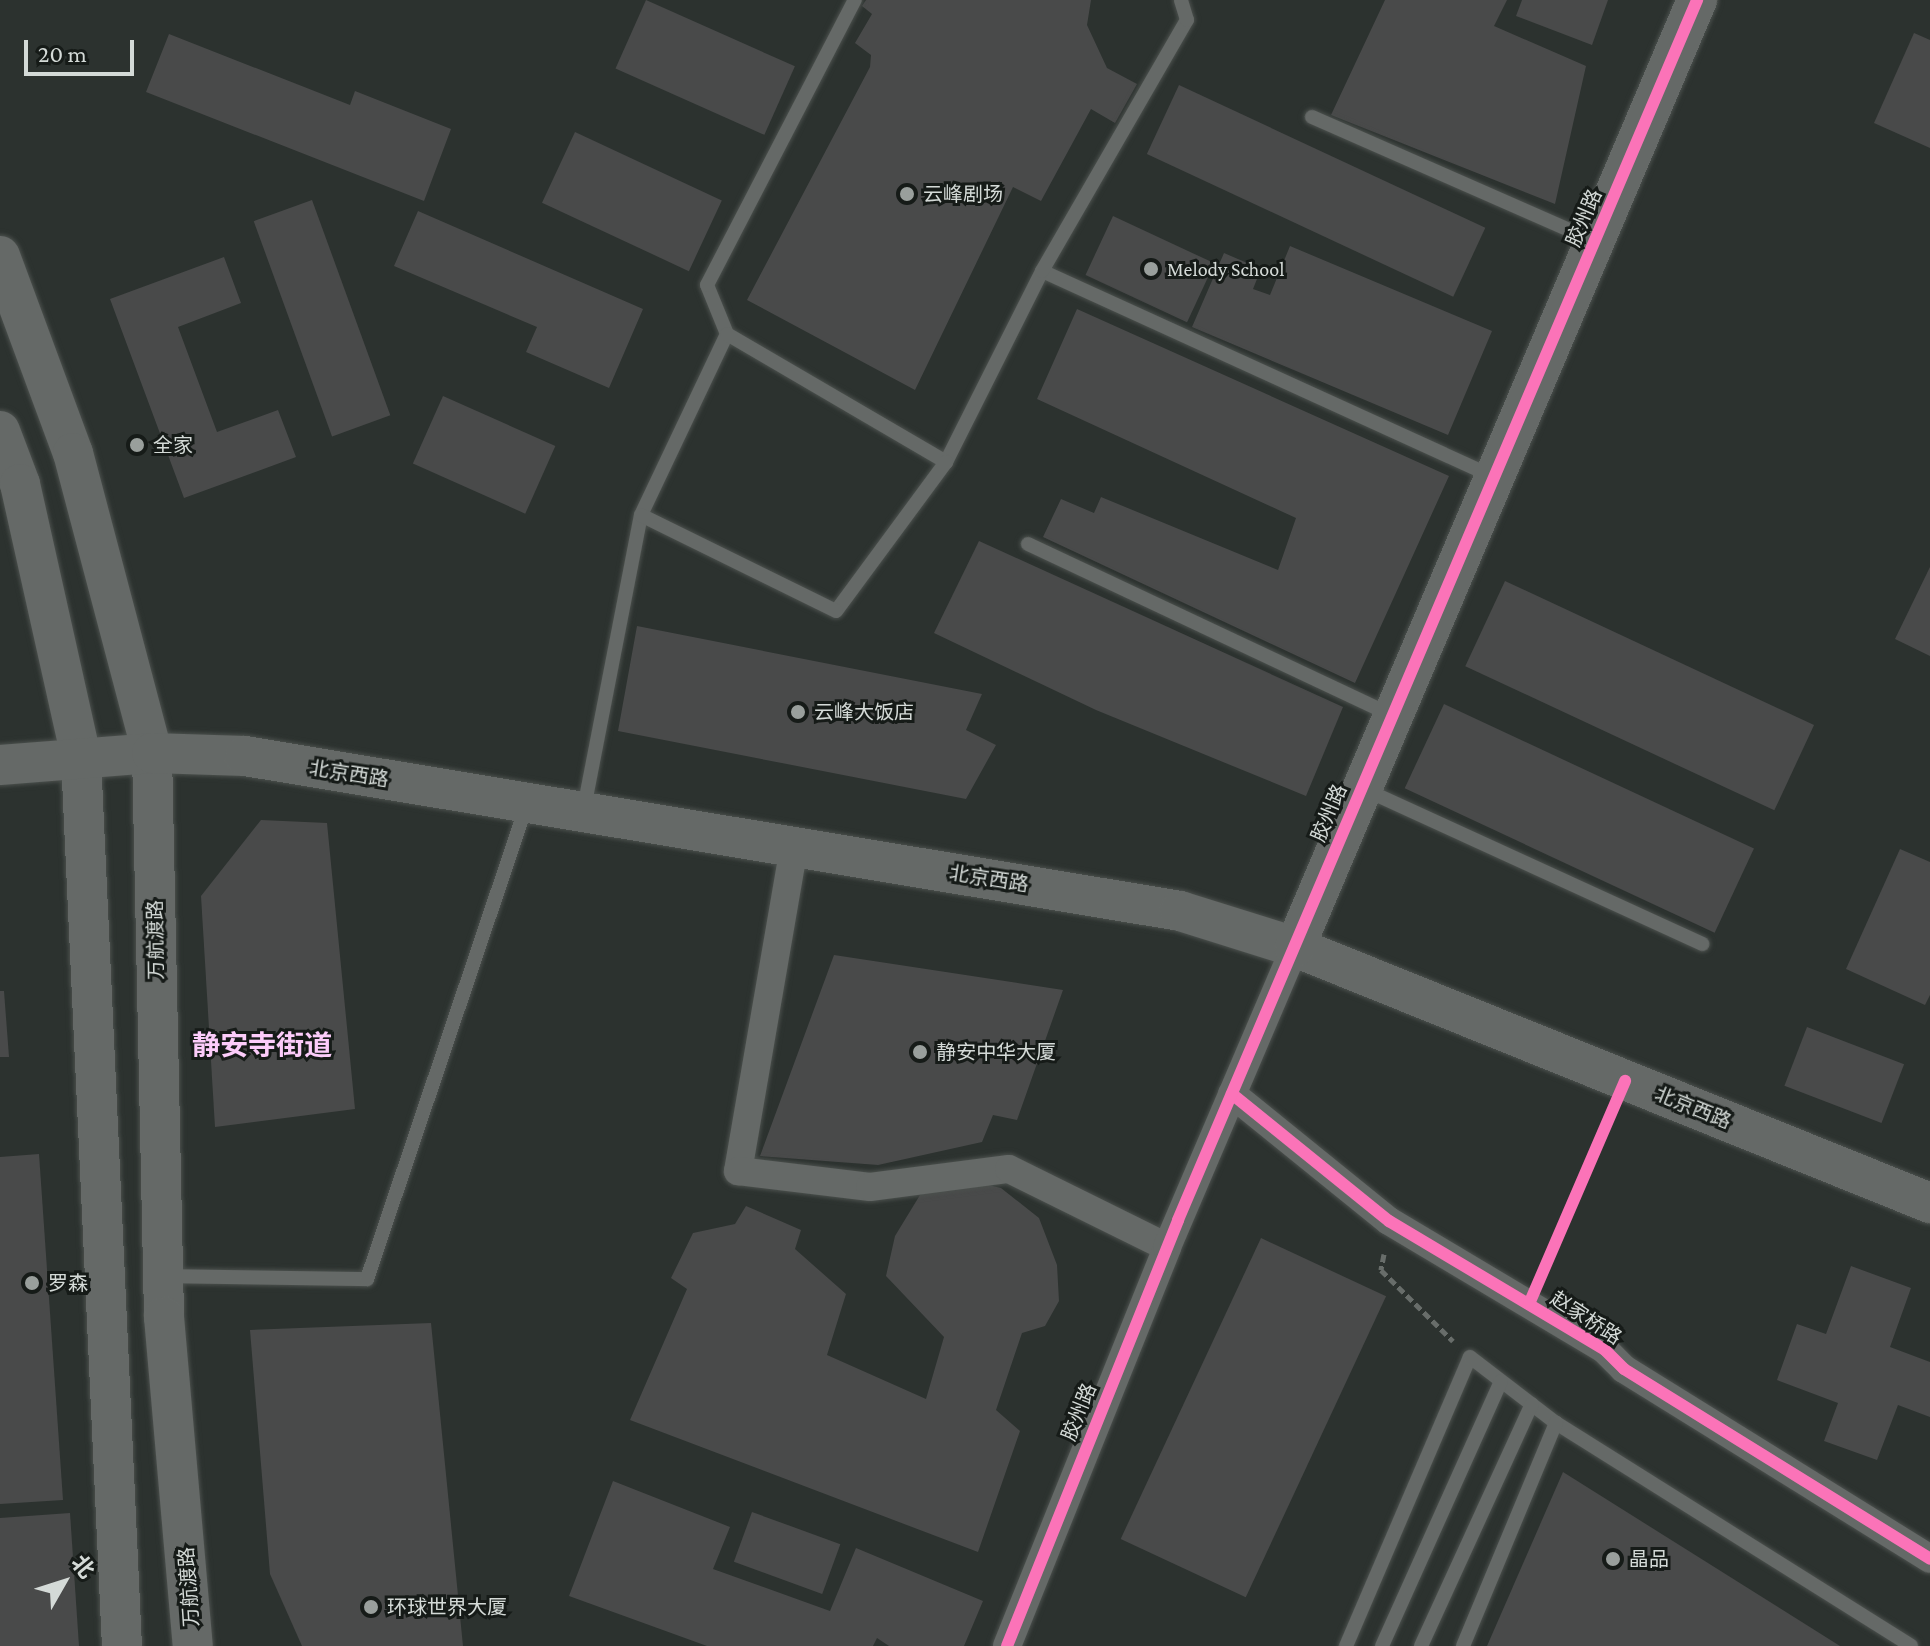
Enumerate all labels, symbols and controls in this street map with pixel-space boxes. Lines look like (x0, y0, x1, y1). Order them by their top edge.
scale bar (28, 24, 138, 74)
text: 20 m (38, 40, 87, 67)
place label: 云峰剧场 (923, 182, 1003, 206)
marker: 云峰剧场 (898, 185, 916, 203)
street label: 胶州路 (1561, 186, 1607, 250)
place label: Melody School (1167, 257, 1284, 281)
marker: Melody School (1142, 260, 1160, 278)
place label: 全家 (153, 433, 193, 457)
marker: 全家 (128, 436, 146, 454)
place label: 云峰大饭店 (814, 700, 914, 724)
marker: 云峰大饭店 (789, 703, 807, 721)
street label: 北京西路 (308, 756, 390, 792)
street label: 胶州路 (1306, 781, 1352, 845)
street label: 北京西路 (948, 861, 1030, 897)
street label: 万航渡路 (143, 900, 169, 980)
district label: 静安寺街道 (192, 1029, 332, 1063)
place label: 静安中华大厦 (936, 1040, 1056, 1064)
marker: 静安中华大厦 (911, 1043, 929, 1061)
street label: 北京西路 (1651, 1082, 1735, 1134)
place label: 罗森 (48, 1271, 88, 1295)
marker: 罗森 (23, 1274, 41, 1292)
street label: 赵家桥路 (1546, 1286, 1626, 1350)
street label: 胶州路 (1057, 1380, 1101, 1444)
north arrow (24, 1542, 104, 1622)
street label: 万航渡路 (174, 1546, 204, 1628)
place label: 晶品 (1629, 1547, 1669, 1571)
text: 北 (66, 1550, 100, 1583)
marker: 晶品 (1604, 1550, 1622, 1568)
place label: 环球世界大厦 (387, 1595, 507, 1619)
marker: 环球世界大厦 (362, 1598, 380, 1616)

